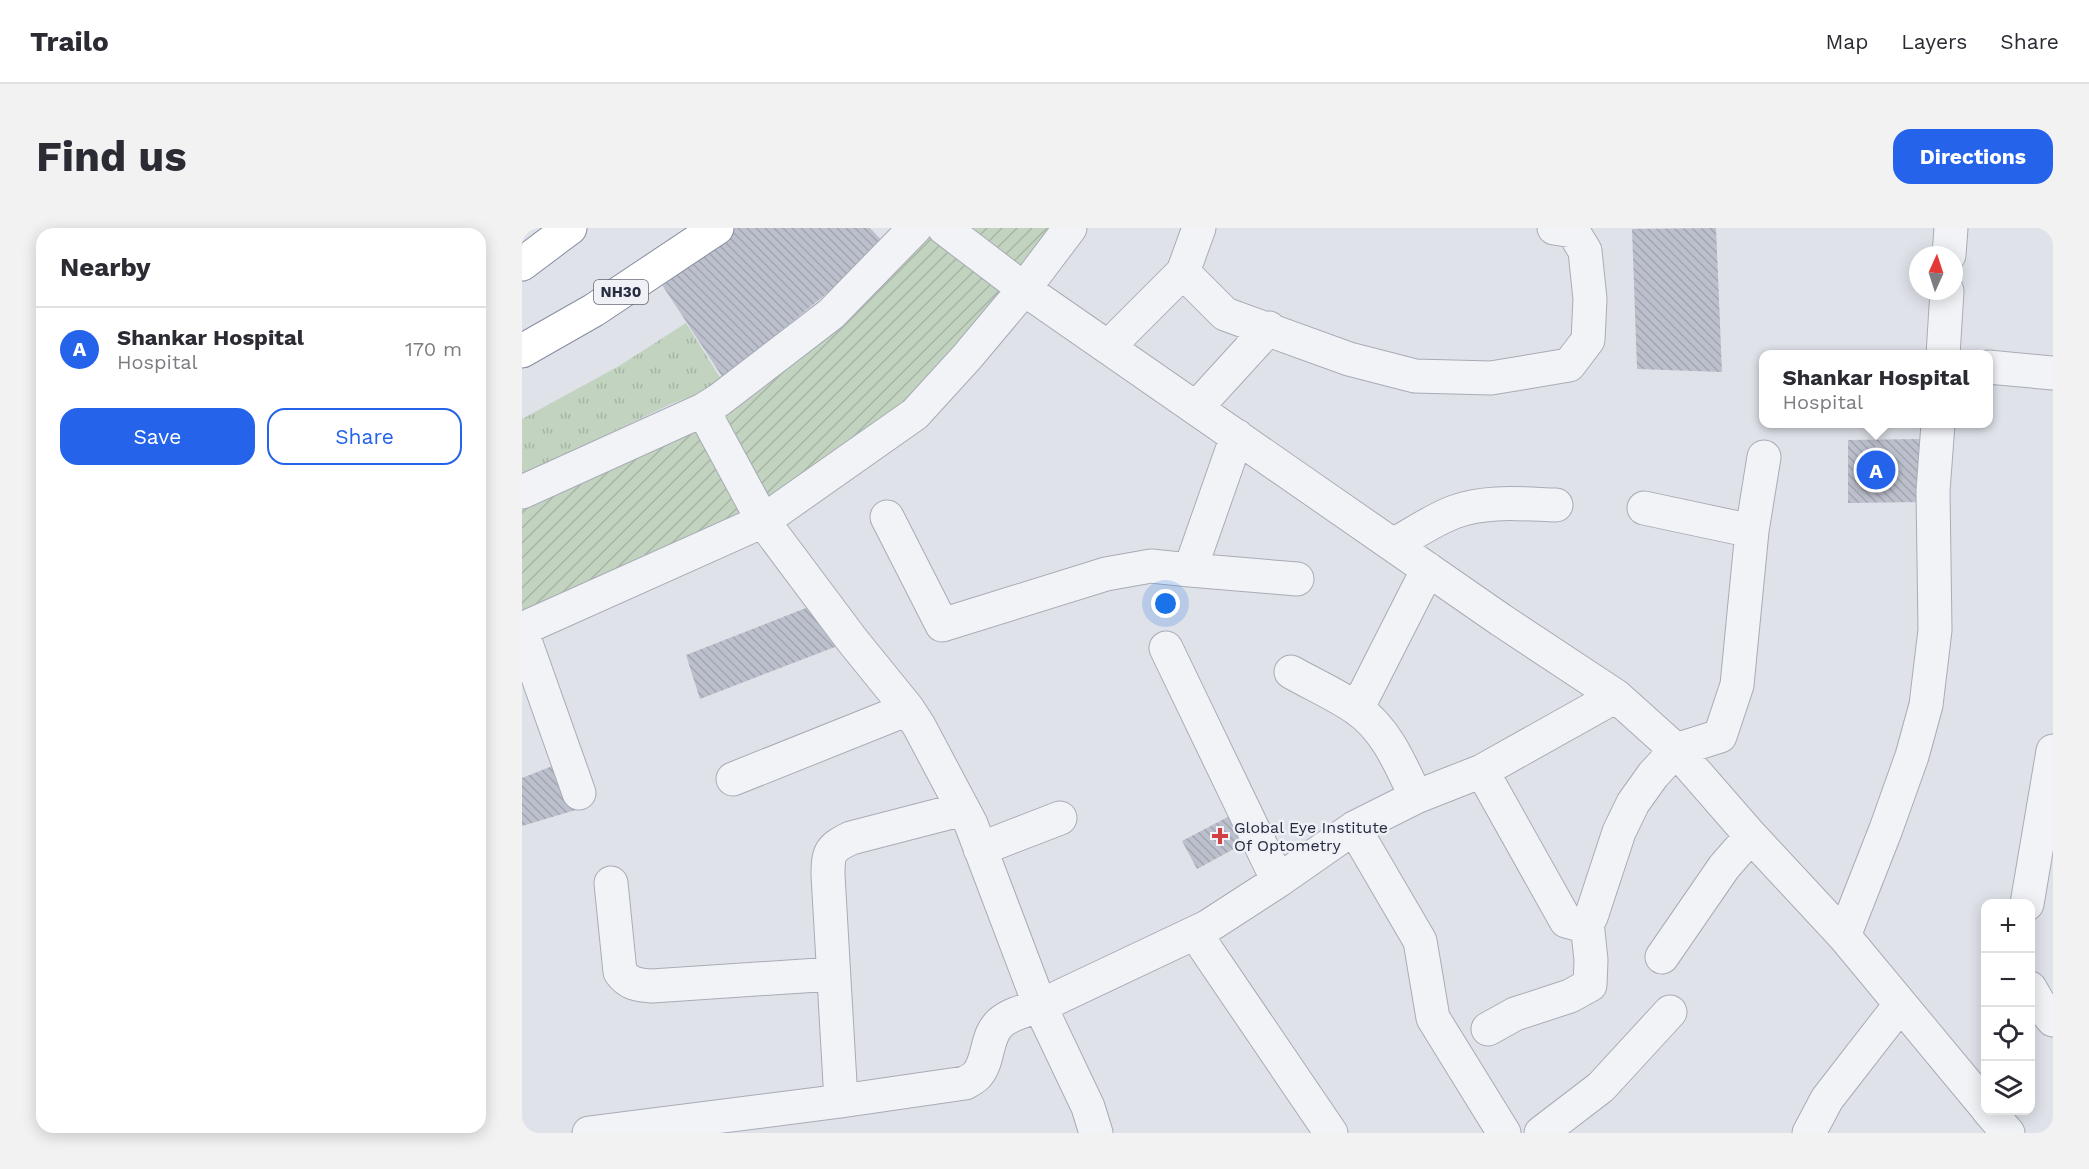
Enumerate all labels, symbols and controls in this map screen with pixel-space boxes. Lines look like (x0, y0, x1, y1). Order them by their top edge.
text: Trailo (30, 25, 109, 58)
text: Map (1825, 29, 1868, 54)
text: Layers (1901, 29, 1967, 54)
text: Share (2000, 29, 2059, 54)
button: Directions (1893, 129, 2053, 184)
text: Find us (36, 132, 187, 181)
north arrow (1909, 246, 1963, 300)
text: Nearby (60, 252, 151, 282)
road number: NH30 (594, 280, 648, 304)
text: Shankar Hospital (117, 325, 304, 350)
text: A (73, 337, 86, 361)
text: 170 m (405, 337, 462, 361)
text: Hospital (117, 350, 198, 374)
popup (1759, 350, 1993, 428)
text: Shankar Hospital (1782, 365, 1970, 390)
text: Hospital (1782, 390, 1863, 414)
button: Save (60, 408, 255, 465)
button: Share (267, 408, 462, 465)
pin: A (1856, 448, 1896, 492)
your location (1151, 589, 1180, 618)
place label: Global Eye Institute Of Optometry (1234, 818, 1388, 855)
marker: Global Eye Institute Of Optometry (1211, 827, 1229, 845)
map controls (1981, 899, 2035, 1115)
button: + (1981, 899, 2035, 953)
button: − (1981, 953, 2035, 1007)
button: locate (1981, 1007, 2035, 1061)
button: layers (1981, 1061, 2035, 1115)

